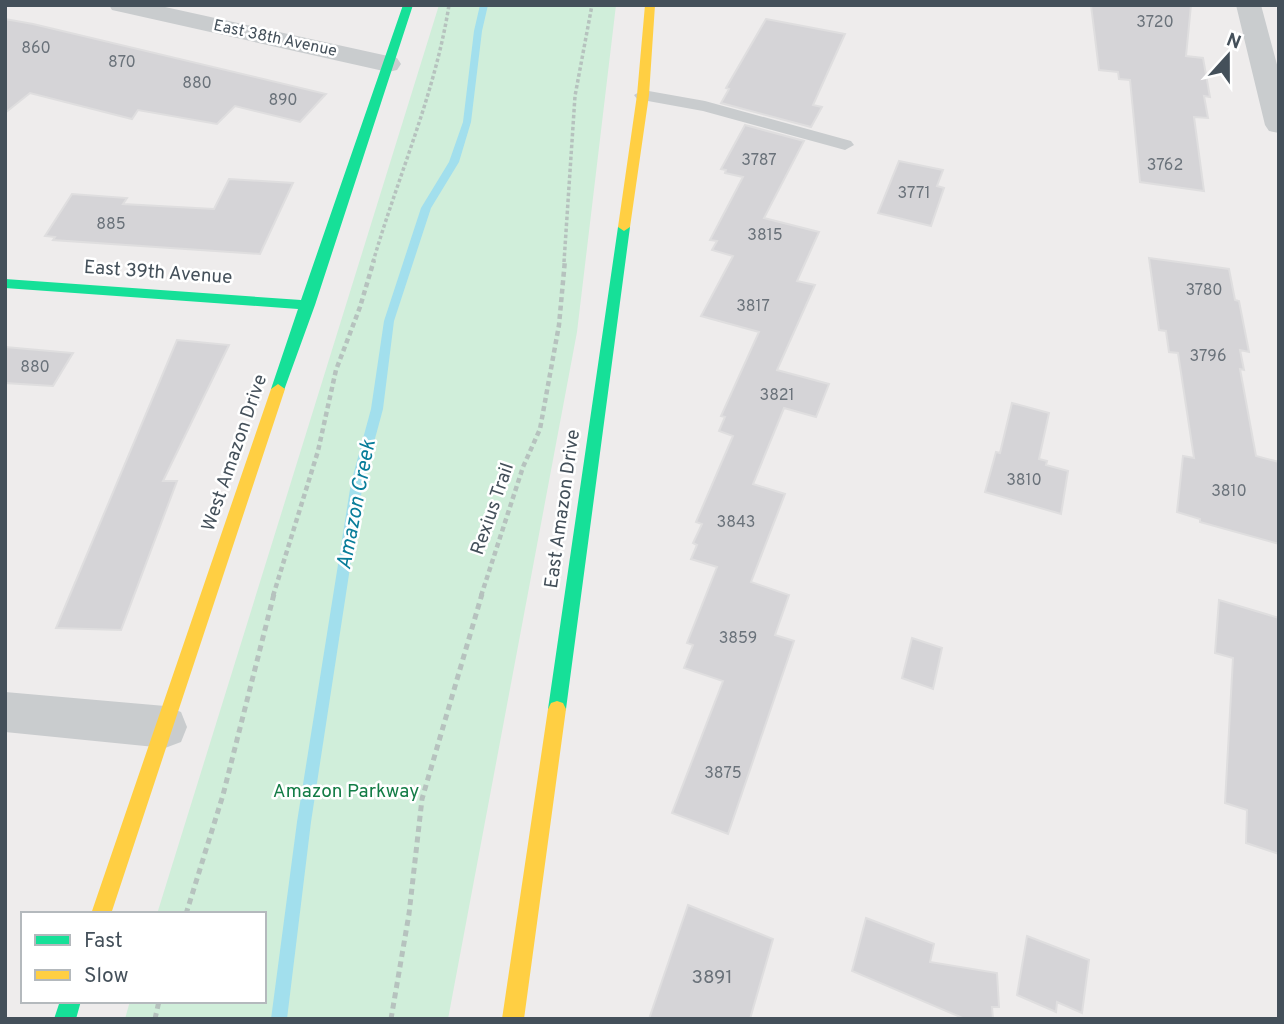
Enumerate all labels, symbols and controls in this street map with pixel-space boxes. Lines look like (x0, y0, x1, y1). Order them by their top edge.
house number: 3720 (1136, 13, 1174, 33)
street label: East 38th Avenue (212, 16, 338, 62)
north arrow (1193, 21, 1263, 91)
text: N (1223, 28, 1244, 56)
house number: 860 (21, 39, 51, 59)
house number: 870 (108, 53, 136, 73)
house number: 880 (182, 74, 212, 94)
house number: 890 (268, 91, 298, 111)
house number: 3787 (741, 151, 777, 171)
house number: 3762 (1147, 156, 1183, 176)
house number: 3771 (898, 184, 930, 204)
house number: 885 (96, 215, 126, 235)
house number: 3815 (747, 226, 783, 246)
street label: East 39th Avenue (83, 256, 233, 290)
house number: 3780 (1185, 281, 1223, 301)
house number: 3817 (736, 297, 770, 317)
house number: 3796 (1190, 347, 1226, 367)
house number: 880 (20, 358, 50, 378)
street label: West Amazon Drive (197, 371, 273, 535)
house number: 3821 (760, 386, 794, 406)
street label: East Amazon Drive (540, 428, 586, 590)
water label: Amazon Creek (331, 437, 383, 572)
street label: Rexius Trail (466, 460, 520, 558)
house number: 3810 (1006, 471, 1042, 491)
house number: 3810 (1211, 482, 1247, 502)
house number: 3843 (717, 513, 755, 533)
house number: 3859 (719, 629, 757, 649)
house number: 3875 (704, 764, 742, 784)
park label: Amazon Parkway (273, 780, 419, 804)
legend (21, 912, 266, 1003)
text: Fast (84, 928, 123, 955)
text: Slow (84, 963, 129, 990)
house number: 3891 (691, 966, 733, 990)

